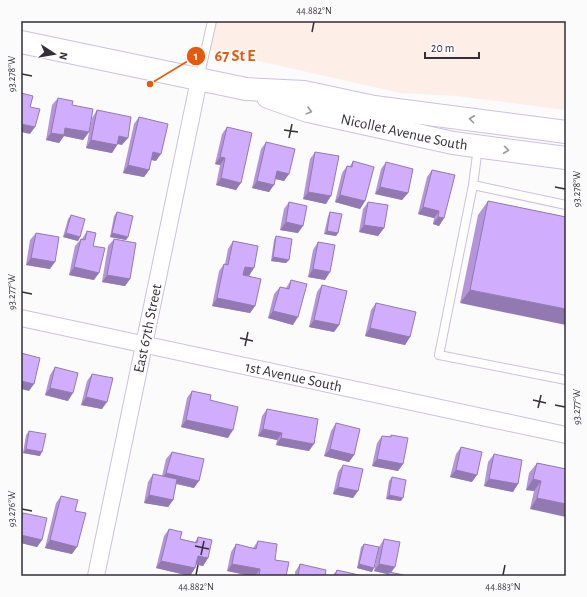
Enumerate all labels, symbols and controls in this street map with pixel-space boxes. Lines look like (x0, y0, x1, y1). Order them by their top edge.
text: 44.882°N (296, 6, 332, 16)
north arrow (34, 34, 74, 74)
scale bar (425, 34, 479, 60)
callout: 67 St E (186, 42, 263, 70)
text: 20 m (431, 42, 454, 54)
text: 67 St E (215, 48, 256, 64)
text: 1 (194, 50, 198, 62)
text: N (57, 51, 69, 61)
text: 93.278°W (7, 56, 17, 92)
one-way arrow (306, 106, 313, 115)
street label: Nicollet Avenue South (339, 111, 469, 153)
one-way arrow (469, 115, 475, 124)
one-way arrow (502, 145, 509, 154)
text: 93.278°W (572, 171, 582, 207)
text: 93.277°W (7, 274, 17, 310)
street label: East 67th Street (131, 282, 165, 374)
street label: 1st Avenue South (244, 359, 343, 395)
text: 93.277°W (572, 389, 582, 425)
text: 93.276°W (7, 491, 17, 527)
text: 44.882°N (178, 582, 214, 592)
text: 44.883°N (485, 582, 521, 592)

